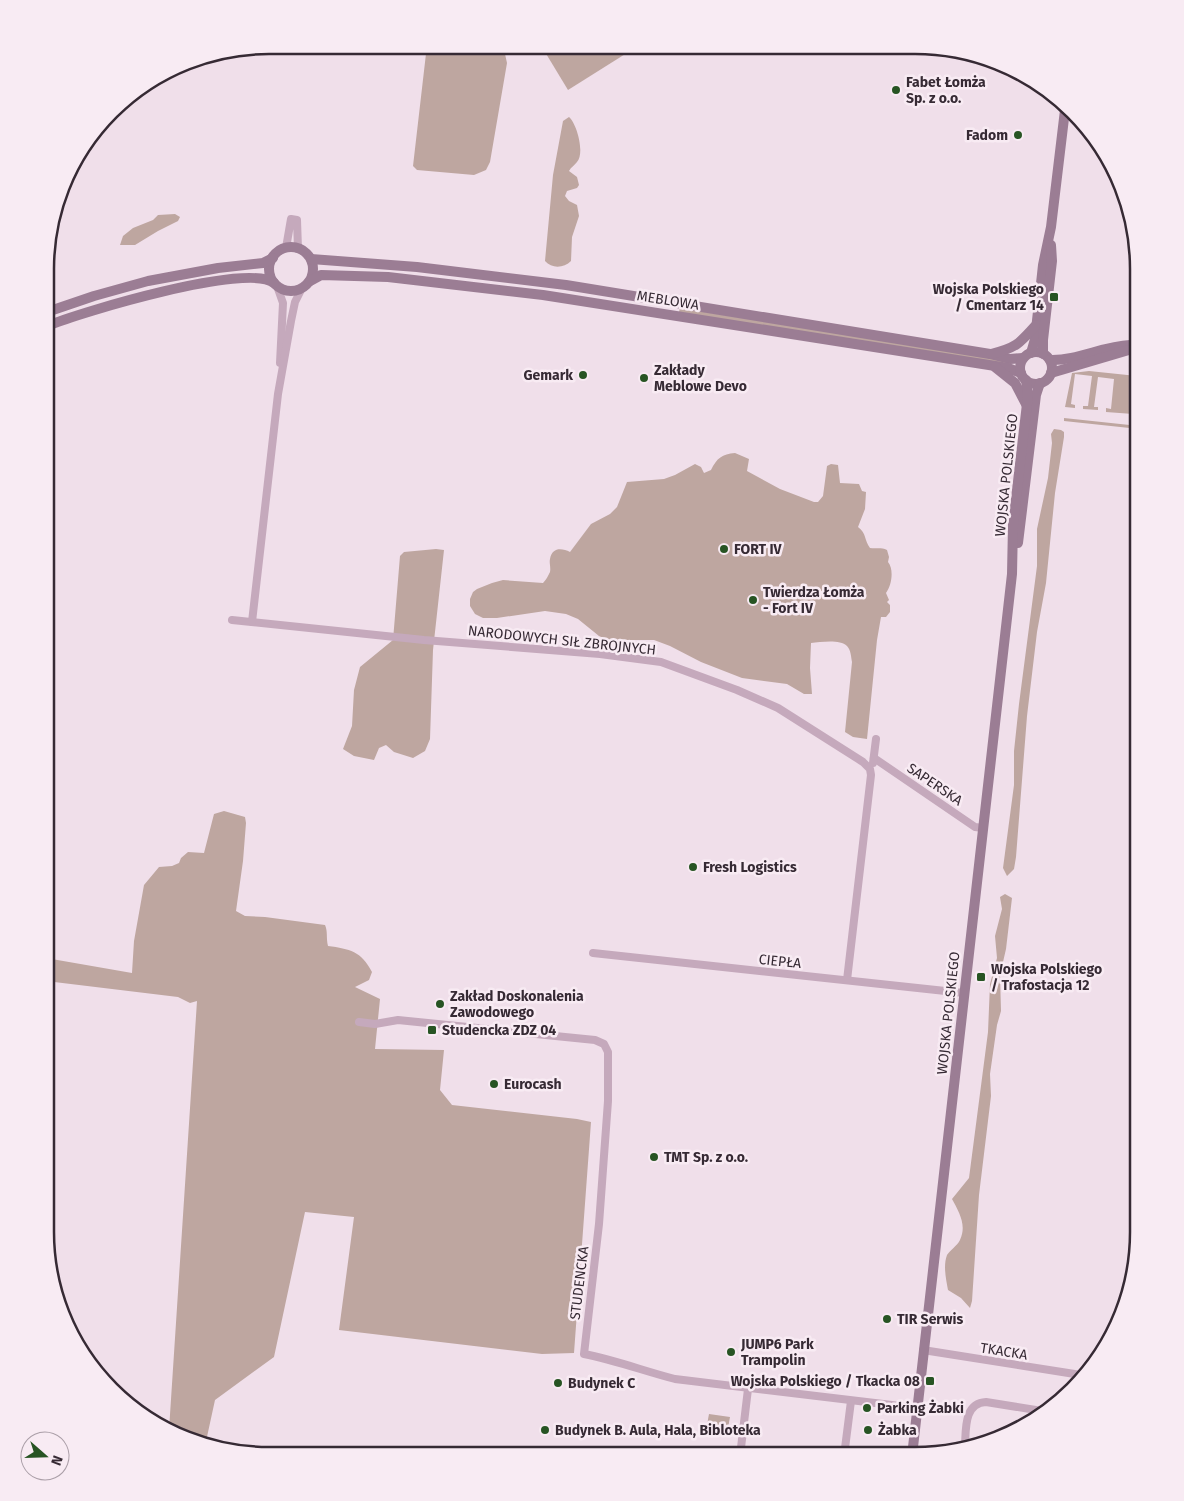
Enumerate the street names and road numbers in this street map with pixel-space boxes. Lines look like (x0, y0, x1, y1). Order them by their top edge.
street label: MEBLOWA (636, 287, 700, 314)
street label: WOJSKA POLSKIEGO (992, 413, 1021, 537)
street label: NARODOWYCH SIŁ ZBROJNYCH (467, 622, 657, 659)
street label: SAPERSKA (904, 760, 966, 809)
street label: CIEPŁA (758, 951, 802, 972)
street label: WOJSKA POLSKIEGO (934, 951, 963, 1075)
street label: STUDENCKA (567, 1245, 592, 1321)
street label: TKACKA (979, 1339, 1029, 1364)

